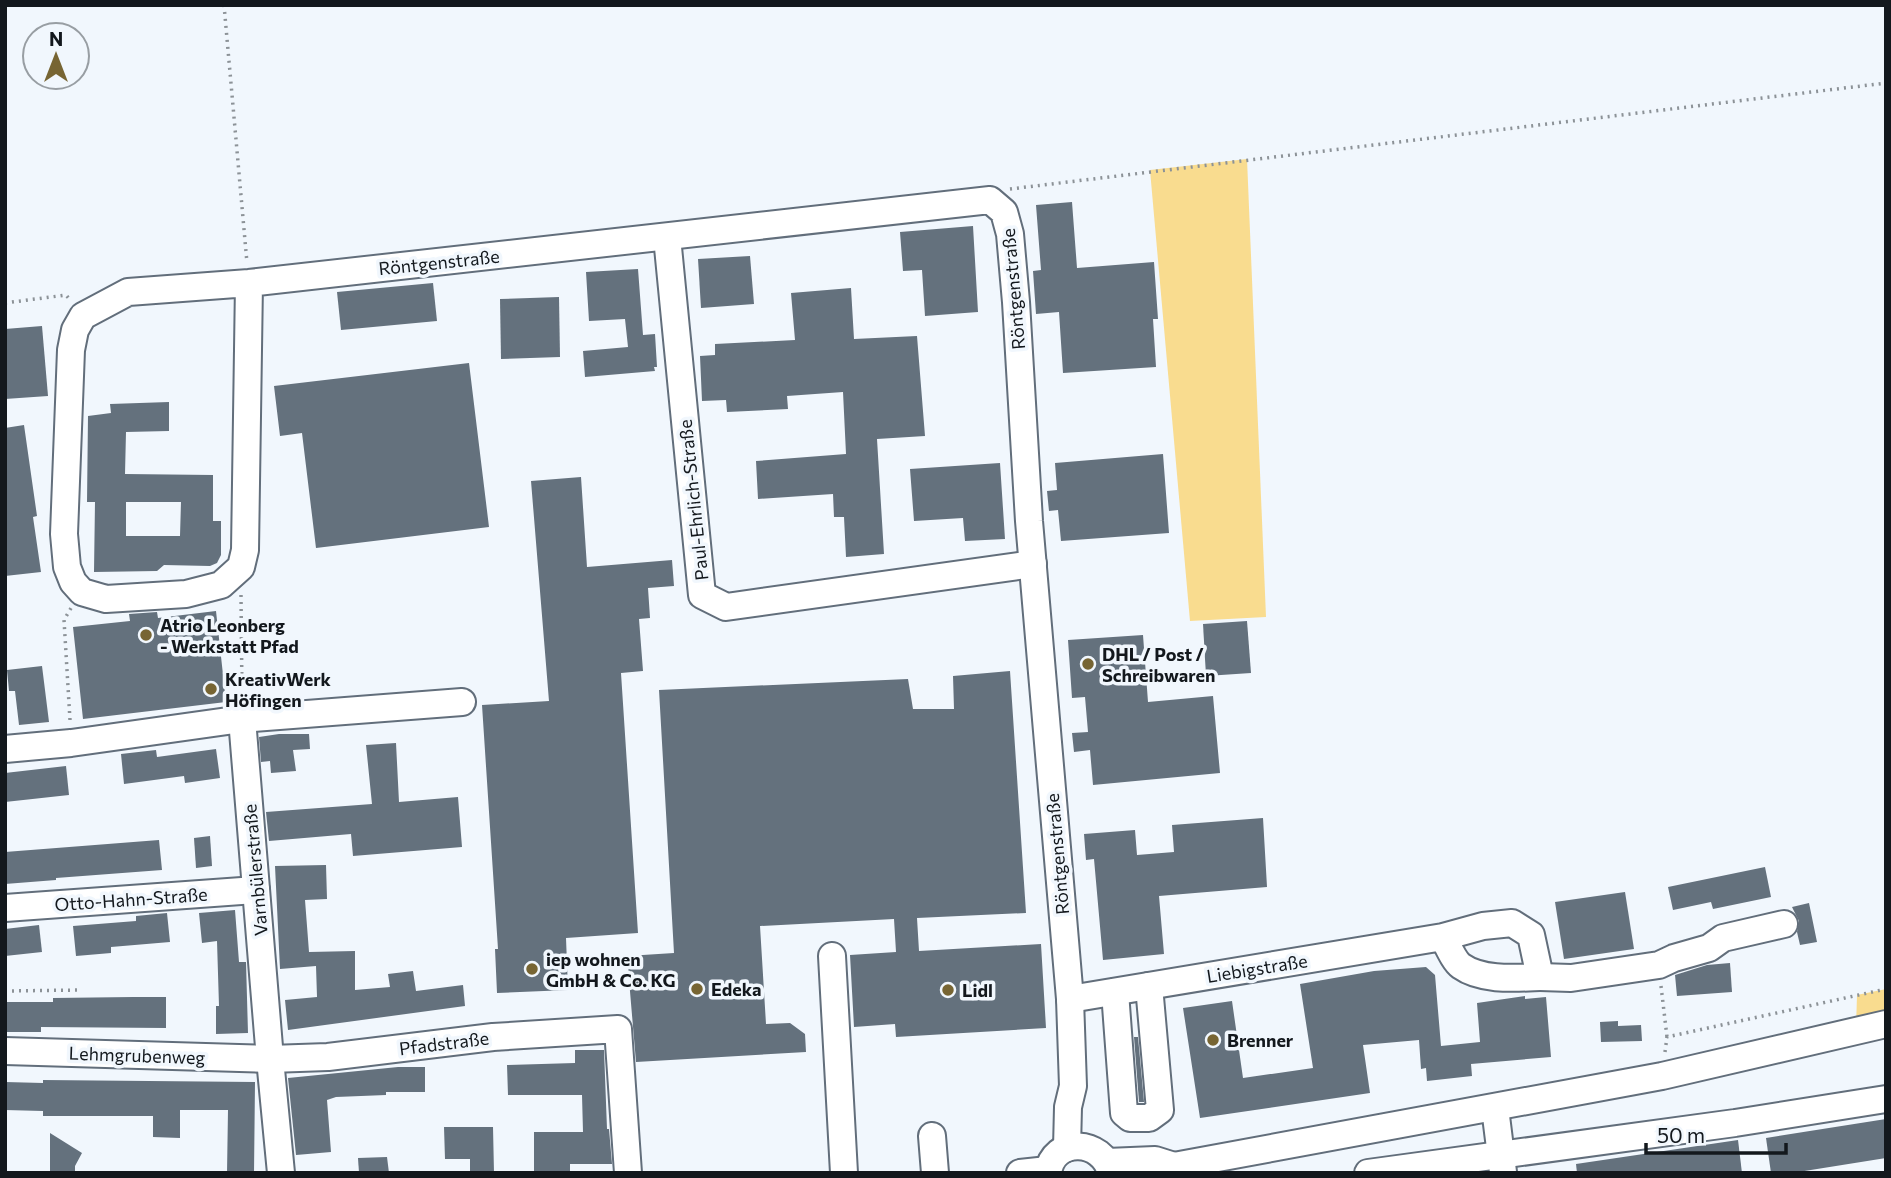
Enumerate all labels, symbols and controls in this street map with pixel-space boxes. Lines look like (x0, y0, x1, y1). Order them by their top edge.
north arrow (21, 21, 91, 91)
text: N (49, 27, 63, 50)
street label: Röntgenstraße (997, 227, 1029, 351)
street label: Röntgenstraße (377, 245, 501, 279)
street label: Paul-Ehrlich-Straße (674, 418, 712, 582)
place label: Atrio Leonberg - Werkstatt Pfad (160, 614, 299, 657)
marker: Atrio Leonberg - Werkstatt Pfad (138, 627, 154, 643)
place label: DHL / Post / Schreibwaren (1102, 643, 1215, 686)
marker: DHL / Post / Schreibwaren (1080, 656, 1096, 672)
place label: KreativWerk Höfingen (225, 668, 332, 711)
marker: KreativWerk Höfingen (203, 681, 219, 697)
street label: Röntgenstraße (1041, 792, 1073, 916)
street label: Varnbülerstraße (238, 803, 272, 937)
street label: Otto-Hahn-Straße (54, 883, 208, 915)
place label: iep wohnen GmbH & Co. KG (546, 948, 676, 991)
street label: Liebigstraße (1205, 949, 1309, 987)
marker: iep wohnen GmbH & Co. KG (524, 961, 540, 977)
place label: Edeka (711, 978, 762, 1000)
place label: Lidl (962, 979, 993, 1001)
marker: Edeka (689, 981, 705, 997)
marker: Lidl (940, 982, 956, 998)
street label: Pfadstraße (398, 1027, 490, 1059)
place label: Brenner (1227, 1029, 1294, 1051)
marker: Brenner (1205, 1032, 1221, 1048)
street label: Lehmgrubenweg (68, 1042, 206, 1068)
scale bar (1646, 1112, 1786, 1156)
text: 50 m (1657, 1122, 1705, 1147)

